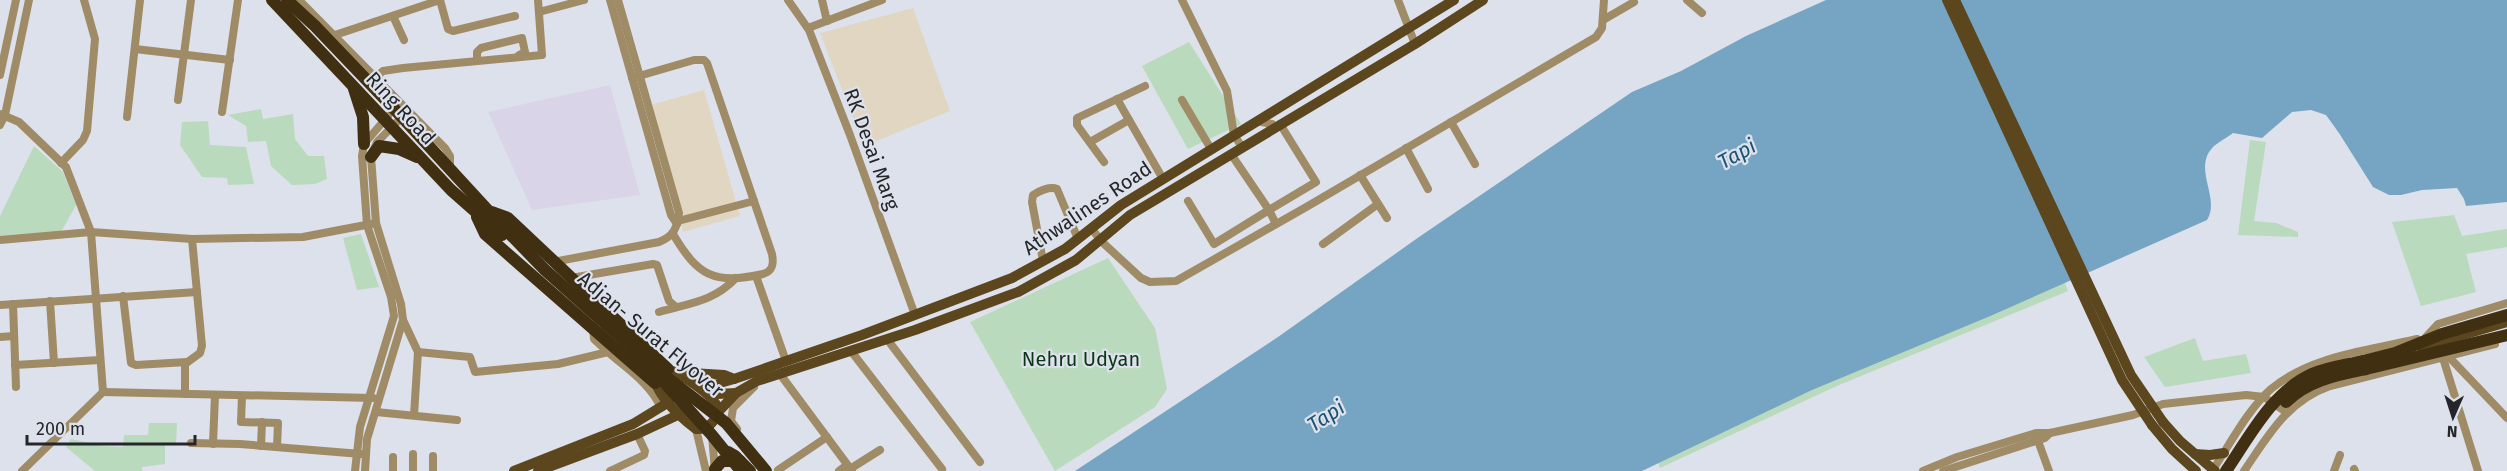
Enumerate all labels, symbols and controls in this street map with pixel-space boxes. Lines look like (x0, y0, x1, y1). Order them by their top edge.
street label: Ring Road (361, 66, 441, 150)
street label: RK Desai Marg (839, 85, 905, 214)
water label: Tapi (1713, 133, 1761, 175)
street label: Athwalines Road (1018, 156, 1156, 260)
street label: Adjan- Surat Flyover (573, 266, 729, 402)
park label: Nehru Udyan (1022, 347, 1140, 371)
north arrow (2423, 387, 2483, 447)
water label: Tapi (1302, 394, 1350, 438)
scale bar (27, 408, 195, 446)
text: 200 m (36, 418, 85, 440)
text: N (2446, 422, 2458, 441)

